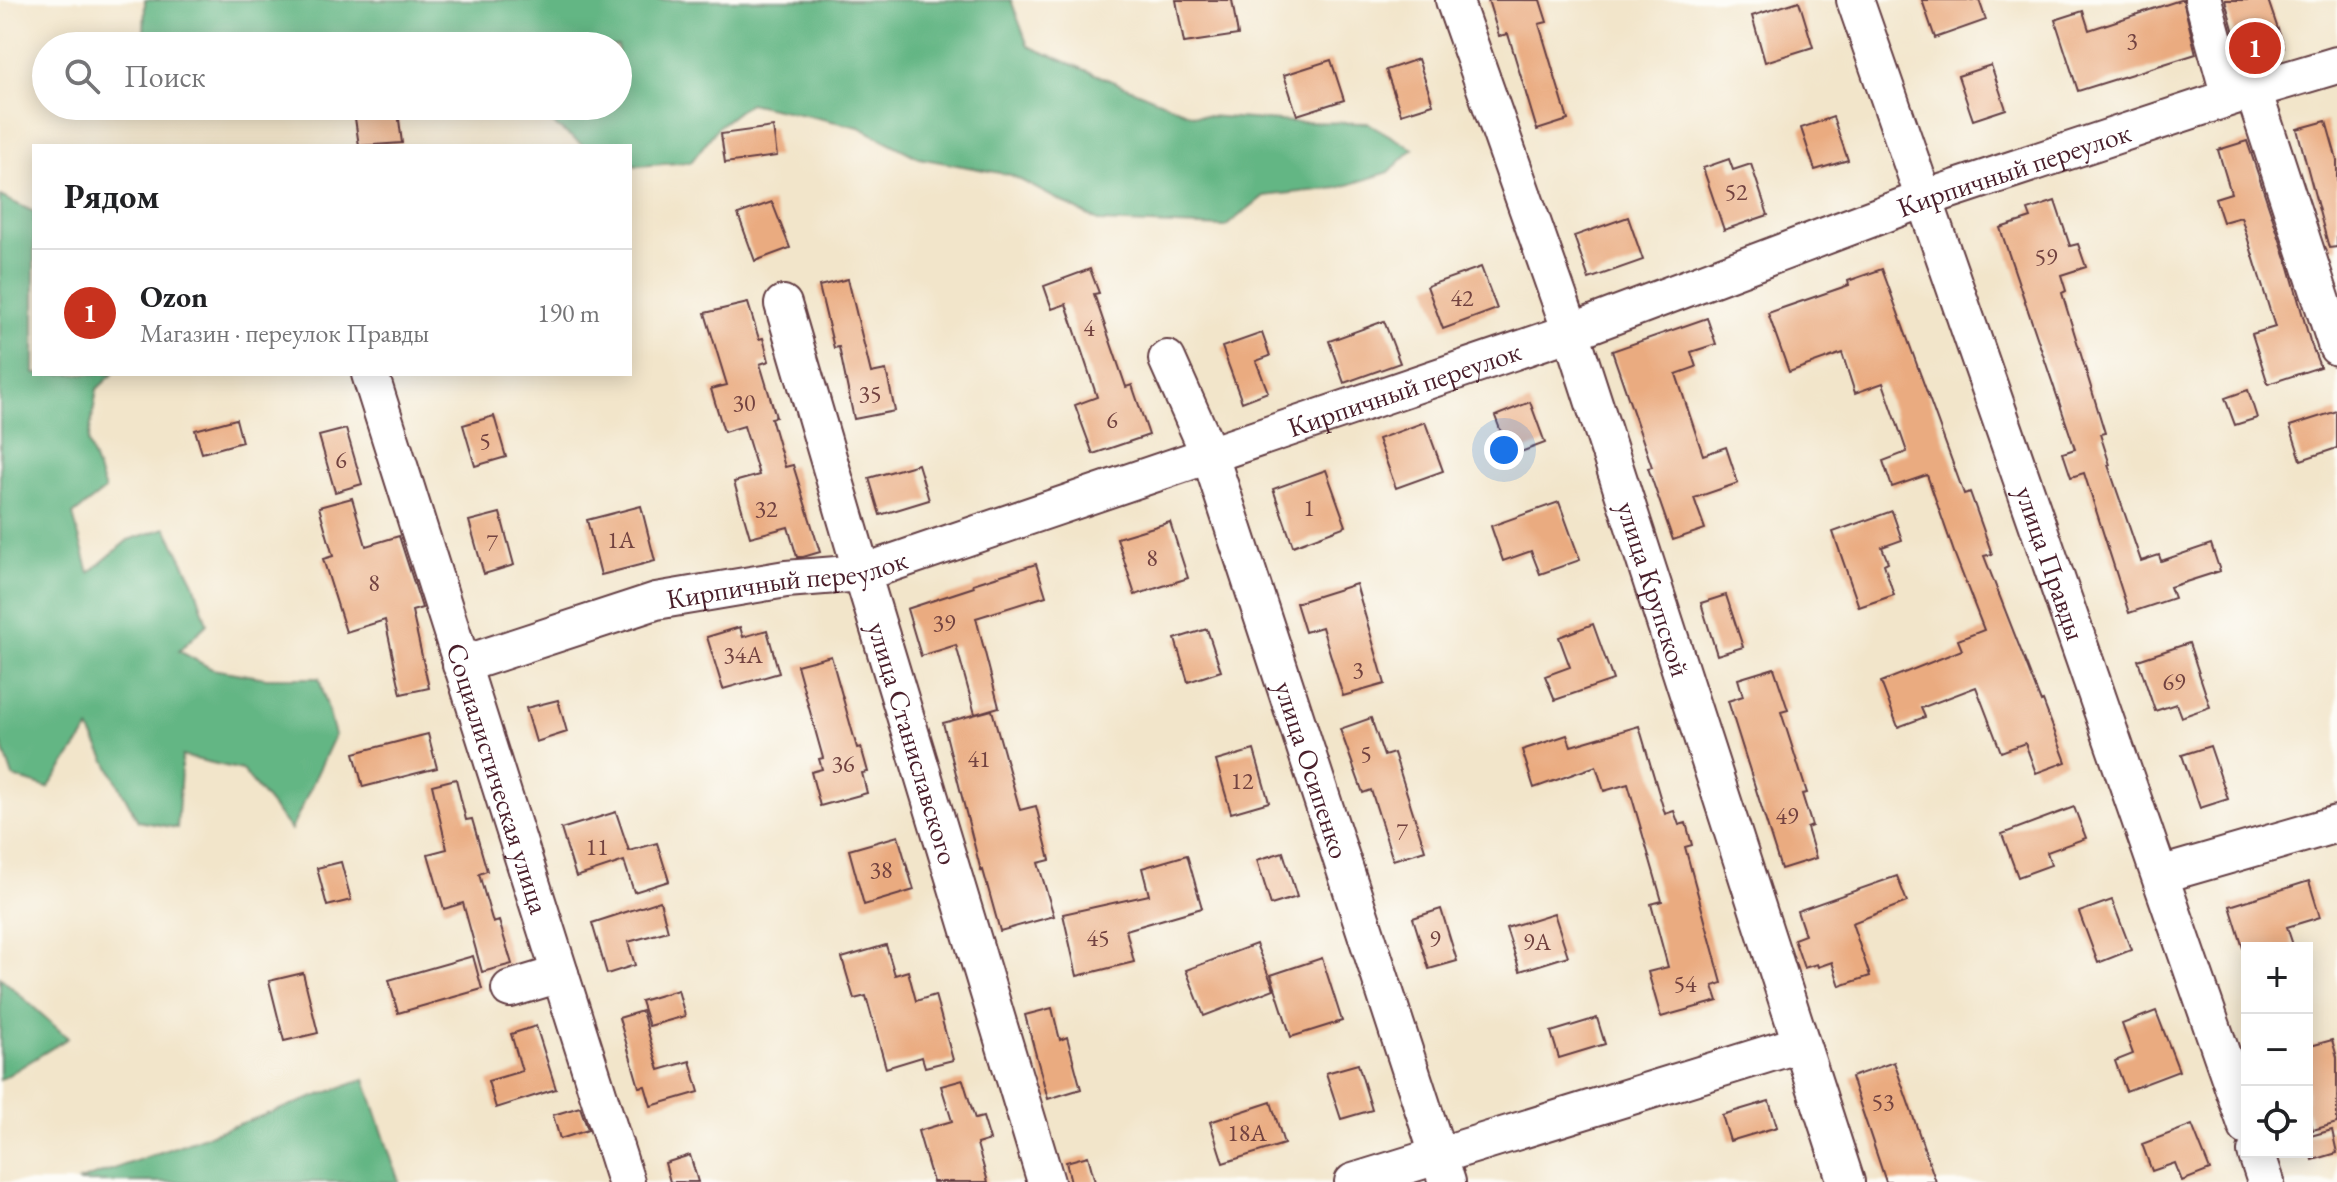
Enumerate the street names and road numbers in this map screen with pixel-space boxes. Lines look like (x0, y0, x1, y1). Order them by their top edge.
street label: Кирпичный переулок (1892, 114, 2135, 225)
street label: Кирпичный переулок (1283, 332, 1526, 445)
street label: улица Правды (2007, 481, 2094, 645)
street label: улица Крупской (1609, 497, 1699, 681)
street label: Кирпичный переулок (664, 541, 912, 617)
street label: улица Станиславского (860, 617, 967, 869)
street label: Социалистическая улица (438, 638, 558, 919)
street label: улица Осипенко (1267, 676, 1358, 863)

